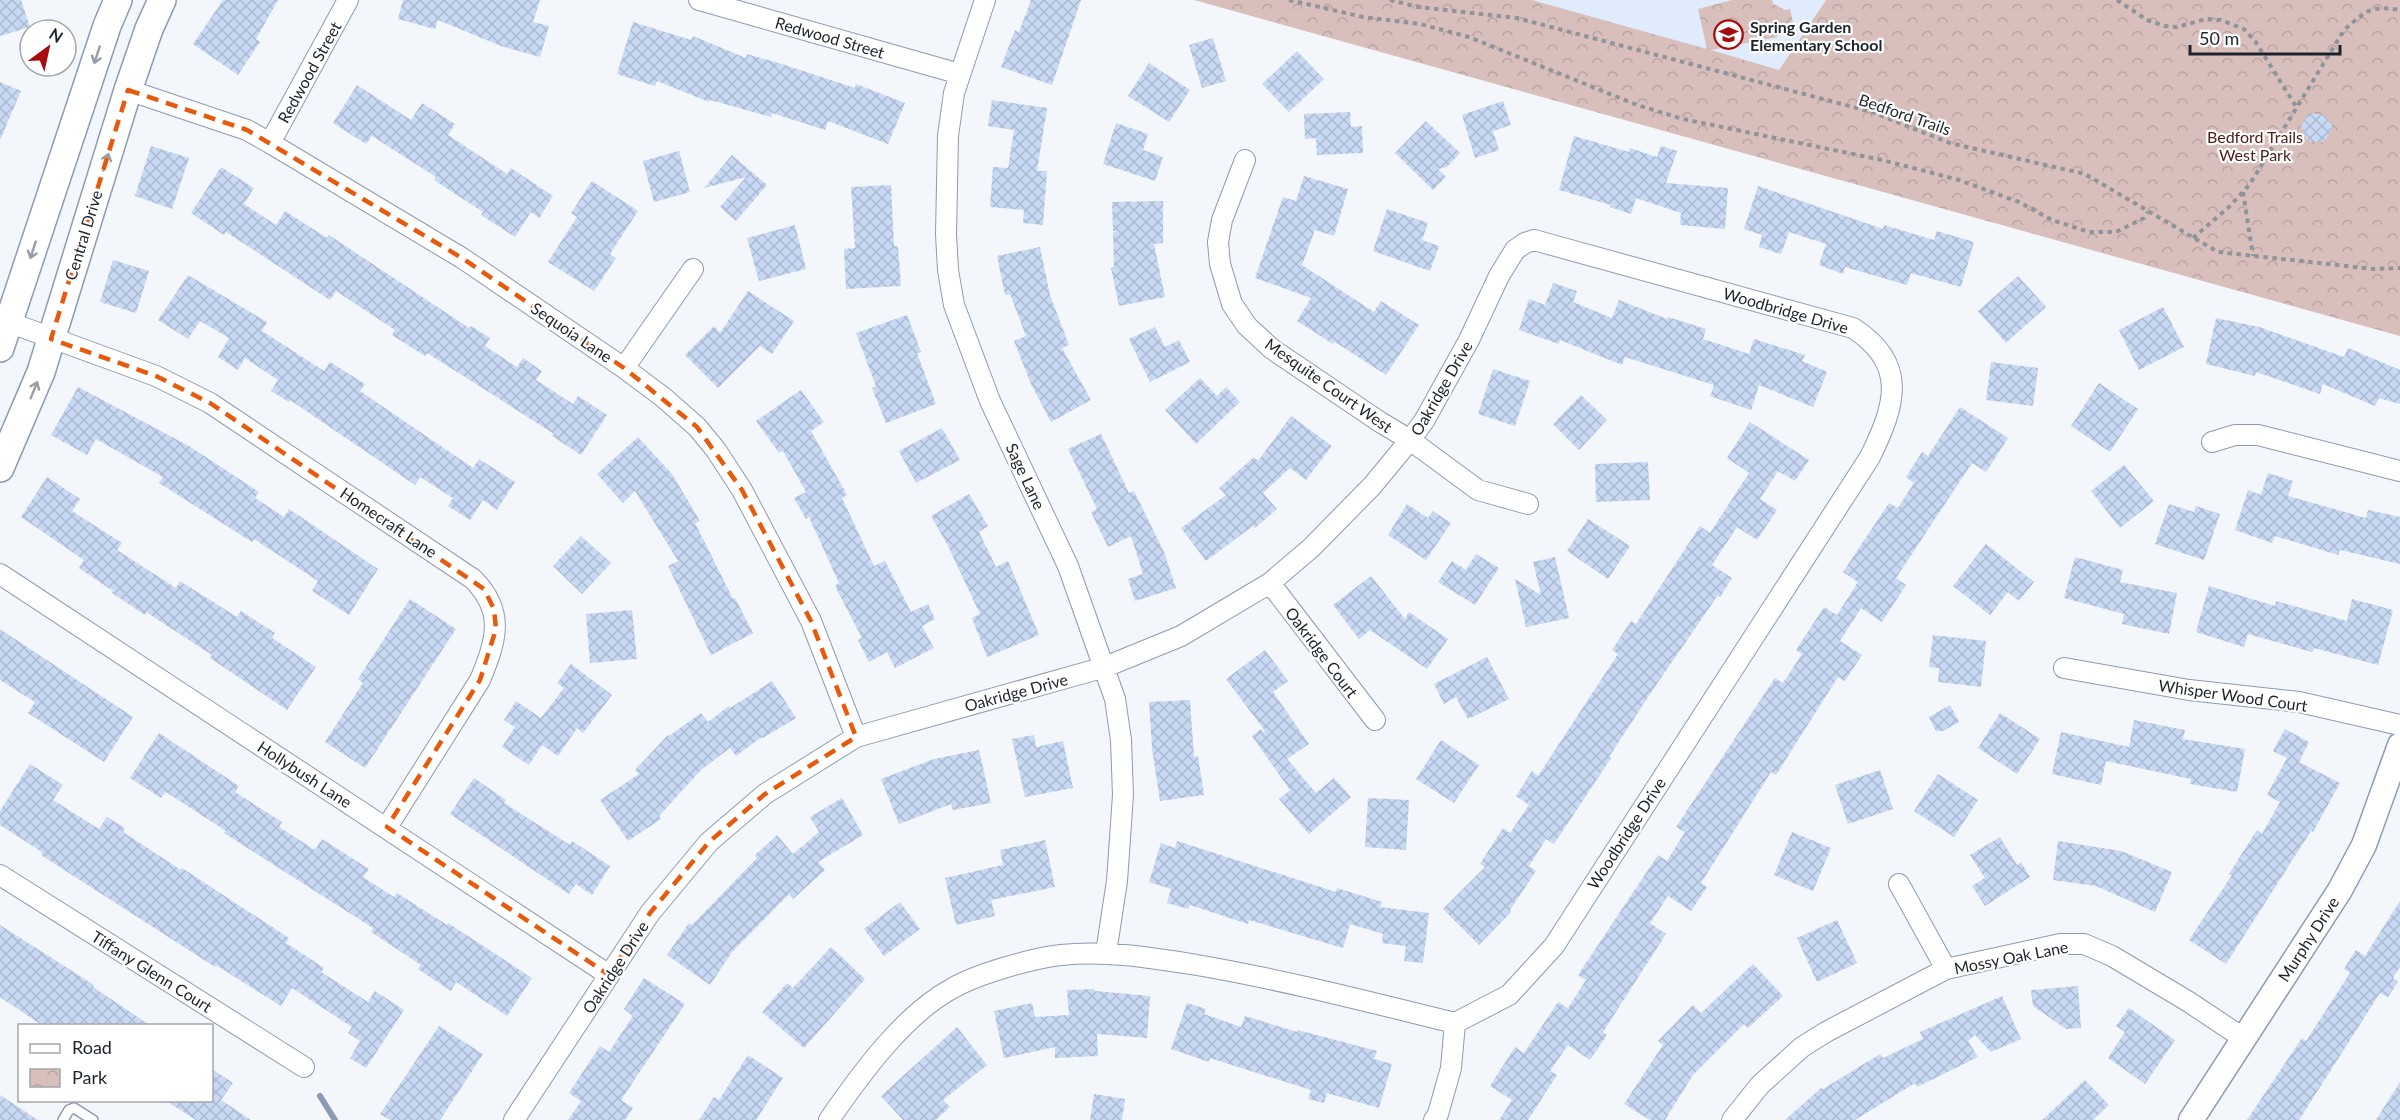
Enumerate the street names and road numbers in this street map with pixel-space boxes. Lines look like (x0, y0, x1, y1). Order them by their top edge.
street label: Redwood Street (773, 12, 887, 62)
street label: Redwood Street (273, 18, 345, 126)
street label: Bedford Trails (1857, 89, 1954, 139)
street label: Central Drive (60, 188, 106, 282)
street label: Woodbridge Drive (1721, 283, 1851, 337)
street label: Sequoia Lane (528, 298, 616, 366)
street label: Mesquite Court West (1262, 334, 1396, 436)
street label: Oakridge Drive (1406, 337, 1476, 439)
street label: Sage Lane (1002, 440, 1050, 512)
street label: Homecraft Lane (337, 483, 441, 561)
street label: Oakridge Court (1282, 603, 1362, 701)
street label: Oakridge Drive (962, 669, 1070, 715)
street label: Whisper Wood Court (2157, 675, 2309, 715)
street label: Hollybush Lane (254, 737, 356, 811)
street label: Woodbridge Drive (1583, 774, 1669, 892)
street label: Murphy Drive (2274, 893, 2342, 985)
street label: Oakridge Drive (578, 917, 652, 1017)
street label: Tiffany Glenn Court (88, 926, 216, 1016)
street label: Mossy Oak Lane (1952, 937, 2070, 977)

